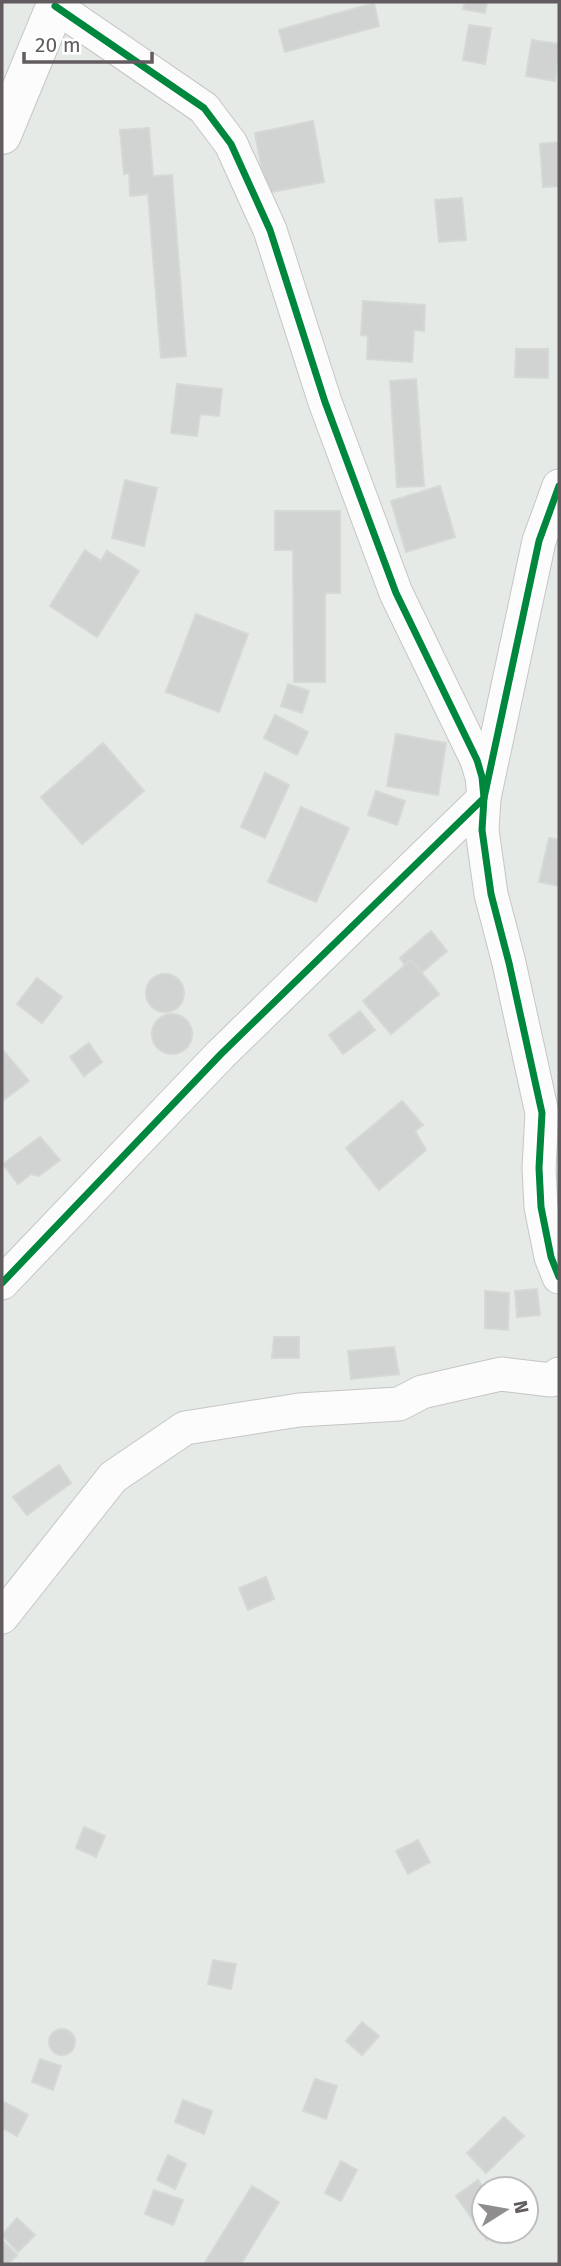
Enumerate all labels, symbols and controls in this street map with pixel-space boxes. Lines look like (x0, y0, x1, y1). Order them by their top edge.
scale bar (24, 21, 152, 65)
text: 20 m (35, 32, 81, 58)
north arrow (470, 2175, 540, 2245)
text: N (509, 2198, 534, 2215)

